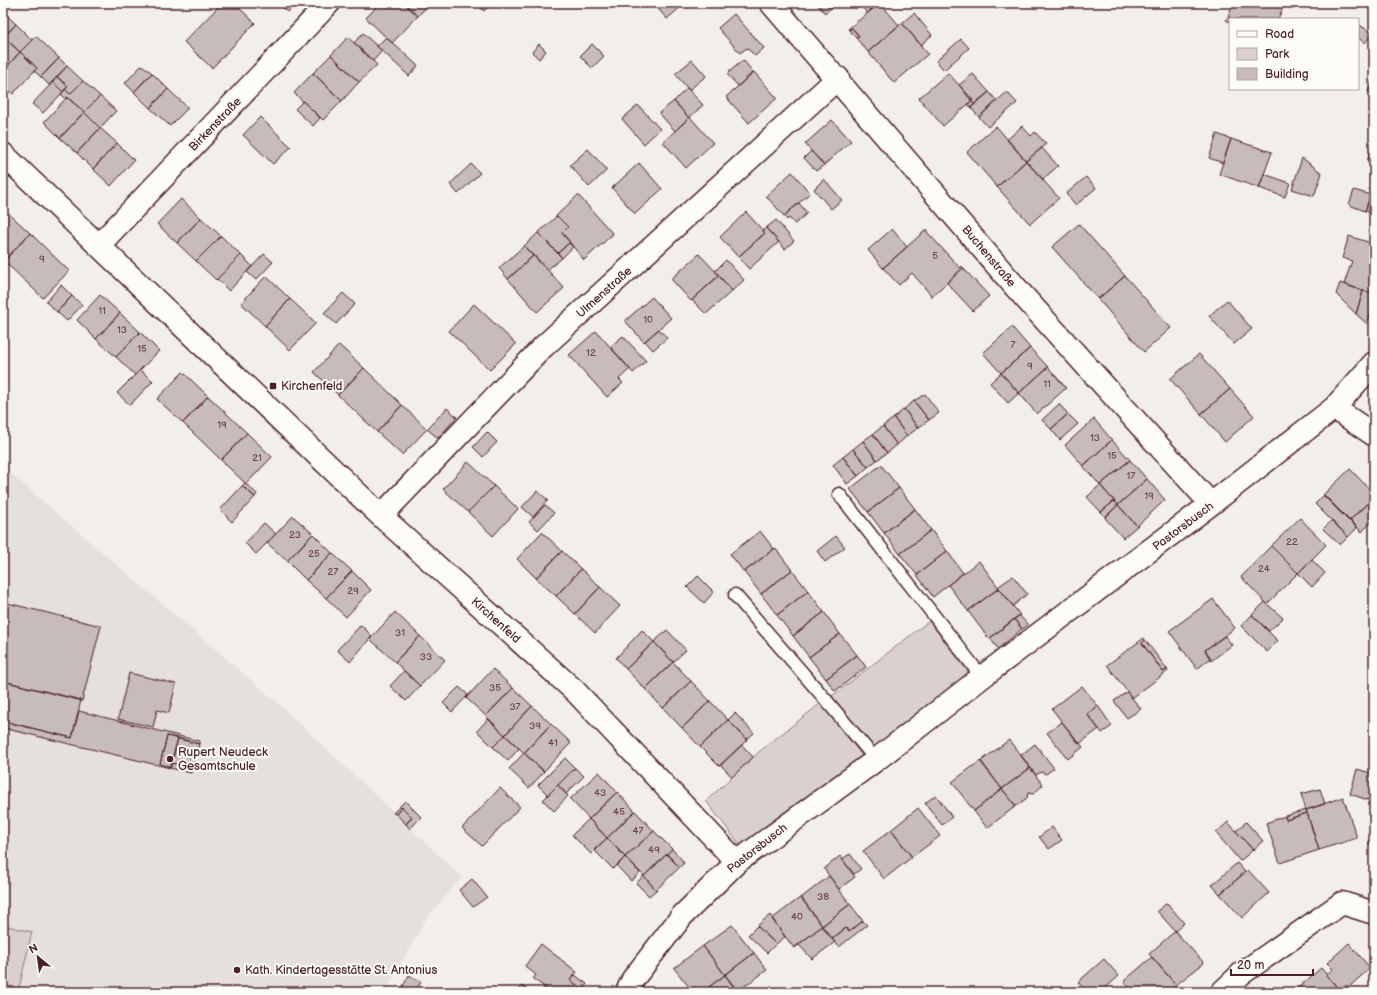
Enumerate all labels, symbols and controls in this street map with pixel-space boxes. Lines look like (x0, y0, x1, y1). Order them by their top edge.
legend (1229, 18, 1359, 90)
text: Road (1265, 27, 1294, 42)
text: Park (1265, 47, 1289, 62)
text: Building (1265, 67, 1309, 82)
street label: Birkenstraße (186, 94, 245, 154)
street label: Buchenstraße (958, 222, 1019, 290)
house number: 5 (932, 250, 938, 262)
house number: 9 (39, 253, 45, 265)
street label: Ulmenstraße (573, 264, 635, 321)
house number: 11 (98, 305, 106, 317)
house number: 10 (643, 314, 653, 326)
house number: 13 (117, 324, 127, 336)
house number: 7 (1011, 339, 1016, 351)
house number: 15 (137, 343, 147, 355)
house number: 12 (586, 347, 596, 359)
house number: 9 (1027, 360, 1033, 372)
house number: 11 (1043, 378, 1051, 390)
place label: Kirchenfeld (281, 379, 343, 394)
marker: Kirchenfeld (268, 381, 278, 391)
house number: 19 (217, 419, 227, 431)
house number: 13 (1090, 432, 1100, 444)
house number: 15 (1107, 450, 1117, 462)
house number: 21 (252, 452, 262, 464)
house number: 17 (1127, 470, 1135, 482)
house number: 19 (1144, 490, 1154, 502)
street label: Pastorsbusch (1150, 498, 1217, 554)
house number: 23 (289, 529, 301, 541)
house number: 22 (1286, 536, 1298, 548)
house number: 25 (308, 548, 320, 560)
house number: 24 (1258, 563, 1270, 575)
house number: 27 (328, 566, 338, 578)
house number: 29 (347, 585, 359, 597)
street label: Kirchenfeld (468, 594, 524, 647)
house number: 31 (395, 627, 405, 639)
house number: 33 (420, 651, 432, 663)
house number: 35 (489, 682, 501, 694)
house number: 37 (509, 701, 521, 713)
house number: 39 (529, 720, 541, 732)
house number: 41 (548, 737, 558, 749)
place label: Rupert Neudeck Gesamtschule (178, 745, 268, 774)
marker: Rupert Neudeck Gesamtschule (165, 754, 175, 764)
house number: 43 (594, 787, 606, 799)
house number: 45 (613, 806, 625, 818)
street label: Pastorsbusch (724, 820, 791, 877)
house number: 47 (632, 825, 644, 837)
house number: 49 (648, 844, 660, 856)
house number: 38 (817, 891, 829, 903)
house number: 40 (791, 911, 803, 923)
north arrow (18, 937, 58, 977)
text: N (27, 941, 40, 956)
scale bar (1231, 951, 1313, 977)
text: 20 m (1237, 958, 1264, 973)
place label: Kath. Kindertagesstätte St. Antonius (245, 963, 437, 978)
marker: Kath. Kindertagesstätte St. Antonius (232, 965, 242, 975)

